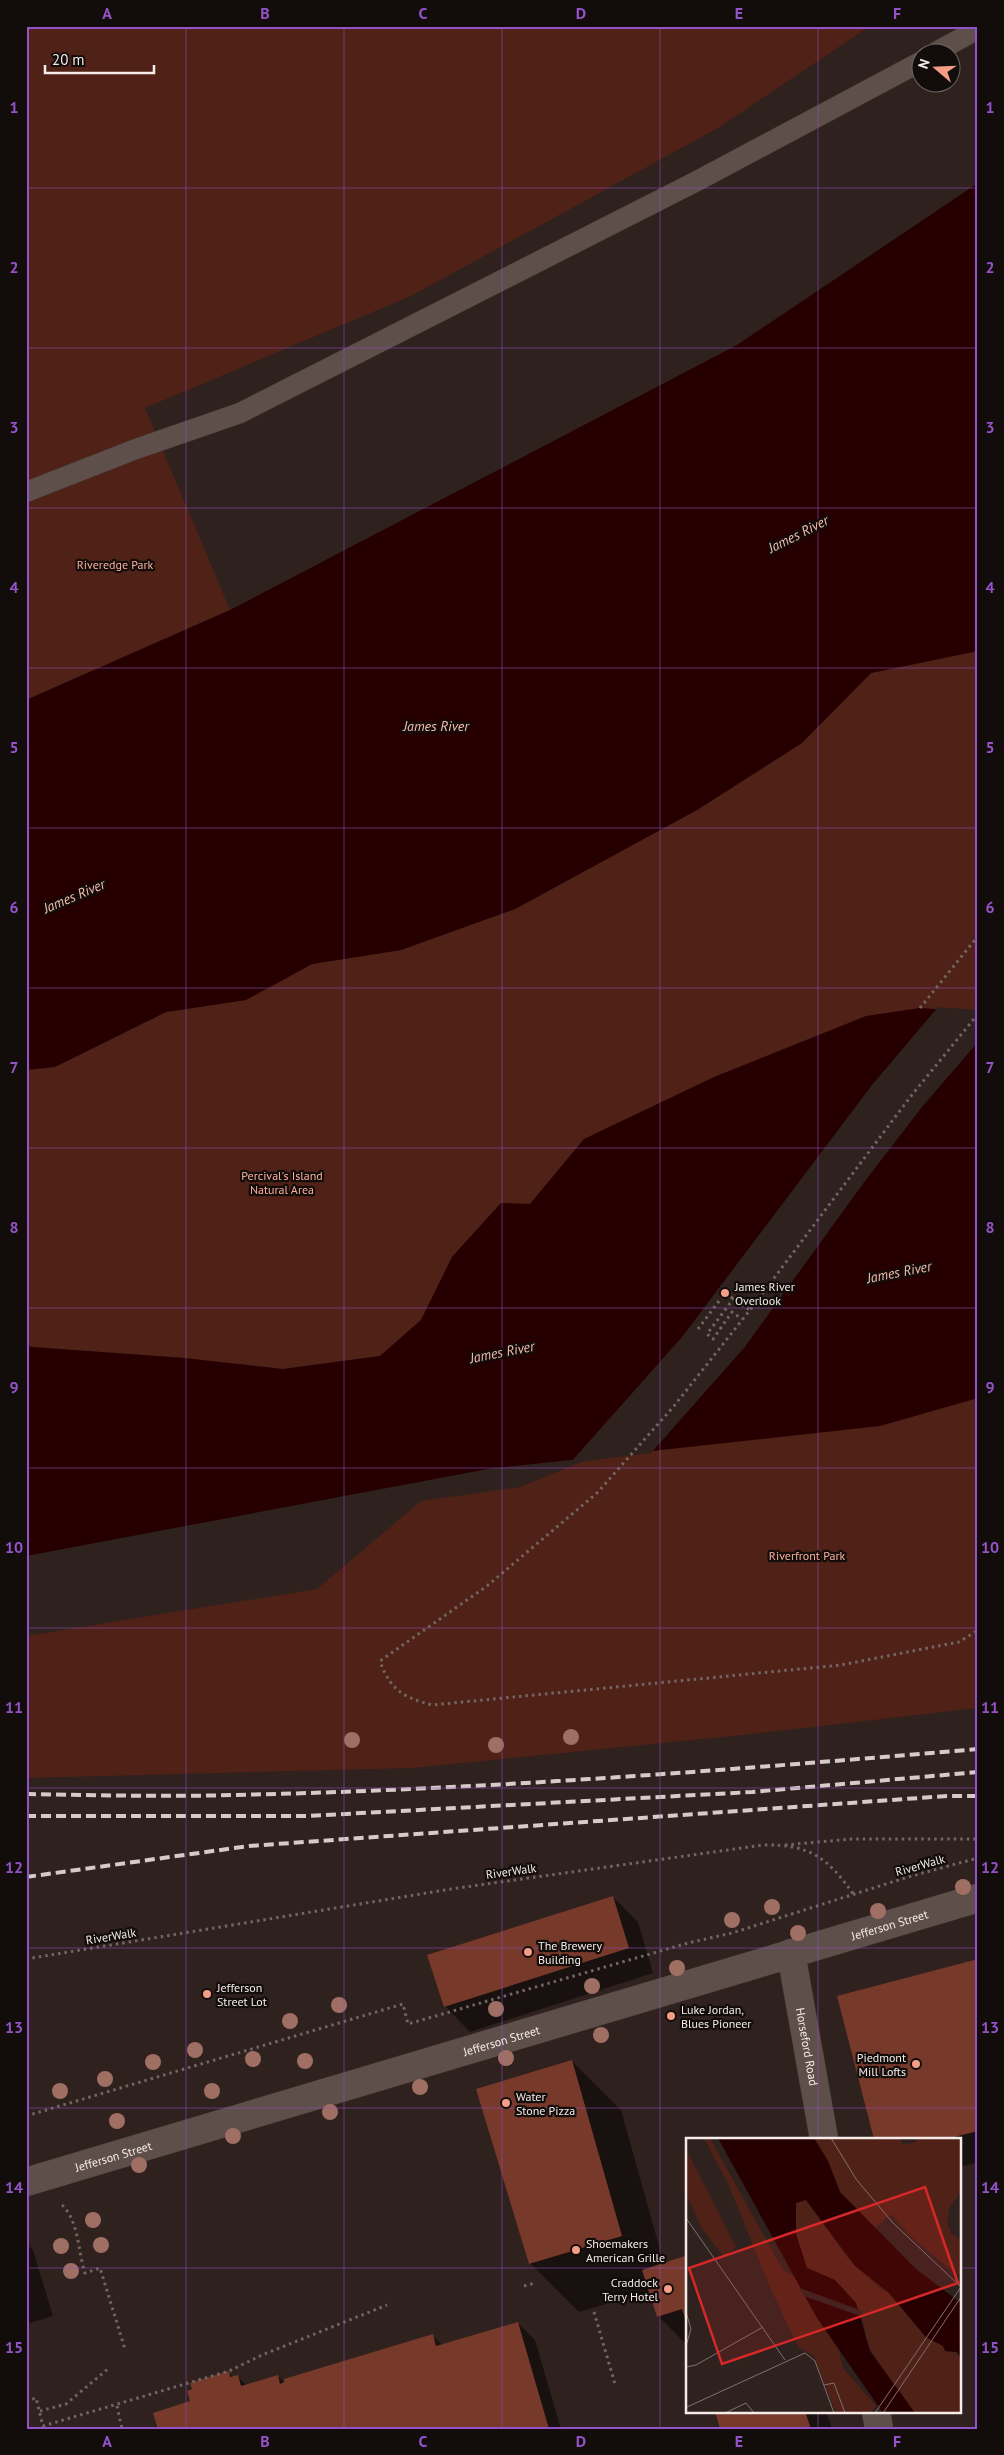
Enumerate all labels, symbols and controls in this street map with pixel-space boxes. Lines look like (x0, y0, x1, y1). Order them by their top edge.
text: A (102, 3, 112, 23)
text: B (260, 3, 270, 23)
text: C (419, 3, 428, 23)
text: D (576, 3, 586, 23)
text: E (735, 3, 743, 23)
text: F (893, 3, 901, 23)
scale bar (45, 42, 154, 74)
north arrow (912, 42, 962, 92)
text: 20 m (52, 50, 85, 69)
text: N (914, 56, 934, 71)
text: 1 (9, 97, 19, 117)
text: 1 (985, 97, 995, 117)
text: 2 (9, 257, 19, 277)
text: 2 (985, 257, 995, 277)
text: 3 (9, 417, 19, 437)
text: 3 (985, 417, 995, 437)
water label: James River (764, 510, 833, 557)
park label: Riveredge Park (77, 557, 154, 572)
text: 4 (9, 577, 19, 597)
text: 4 (985, 577, 995, 597)
water label: James River (402, 717, 470, 735)
text: 5 (9, 737, 19, 757)
text: 5 (985, 737, 995, 757)
water label: James River (39, 874, 109, 917)
text: 6 (9, 897, 19, 917)
text: 6 (985, 897, 995, 917)
text: 7 (9, 1057, 19, 1077)
text: 7 (985, 1057, 995, 1077)
park label: Percival's Island Natural Area (241, 1168, 323, 1197)
text: 8 (9, 1217, 19, 1237)
text: 8 (985, 1217, 995, 1237)
water label: James River (864, 1257, 934, 1287)
place label: James River Overlook (734, 1279, 795, 1308)
marker: James River Overlook (719, 1287, 731, 1299)
water label: James River (467, 1337, 537, 1367)
text: 9 (9, 1377, 19, 1397)
text: 9 (985, 1377, 995, 1397)
text: 10 (5, 1537, 23, 1557)
text: 10 (981, 1537, 999, 1557)
park label: Riverfront Park (769, 1548, 845, 1563)
text: 11 (5, 1697, 23, 1717)
text: 11 (981, 1697, 999, 1717)
street label: RiverWalk (893, 1851, 947, 1879)
text: 12 (5, 1857, 23, 1877)
text: 12 (981, 1857, 999, 1877)
street label: RiverWalk (485, 1860, 537, 1882)
street label: Jefferson Street (848, 1906, 930, 1943)
street label: RiverWalk (85, 1925, 138, 1947)
place label: The Brewery Building (538, 1938, 602, 1967)
marker: The Brewery Building (522, 1946, 534, 1958)
place label: Jefferson Street Lot (216, 1980, 267, 2009)
marker: Jefferson Street Lot (201, 1988, 213, 2000)
place label: Luke Jordan, Blues Pioneer (681, 2002, 751, 2031)
street label: Horseford Road (793, 2006, 822, 2087)
marker: Luke Jordan, Blues Pioneer (665, 2010, 677, 2022)
text: 13 (5, 2017, 23, 2037)
text: 13 (981, 2017, 999, 2037)
street label: Jefferson Street (460, 2022, 541, 2059)
place label: Piedmont Mill Lofts (857, 2050, 906, 2079)
marker: Piedmont Mill Lofts (910, 2058, 922, 2070)
place label: Water Stone Pizza (516, 2089, 575, 2118)
marker: Water Stone Pizza (500, 2097, 512, 2109)
street label: Jefferson Street (72, 2137, 153, 2175)
inset map (686, 2138, 962, 2412)
text: 14 (5, 2177, 23, 2197)
text: 14 (981, 2177, 999, 2197)
place label: Shoemakers American Grille (586, 2236, 665, 2265)
marker: Shoemakers American Grille (570, 2244, 582, 2256)
place label: Craddock Terry Hotel (602, 2275, 658, 2304)
marker: Craddock Terry Hotel (662, 2283, 674, 2295)
text: 15 (5, 2337, 23, 2357)
text: 15 (981, 2337, 999, 2357)
text: A (102, 2431, 112, 2451)
text: B (260, 2431, 270, 2451)
text: C (419, 2431, 428, 2451)
text: D (576, 2431, 586, 2451)
text: E (735, 2431, 743, 2451)
text: F (893, 2431, 901, 2451)

